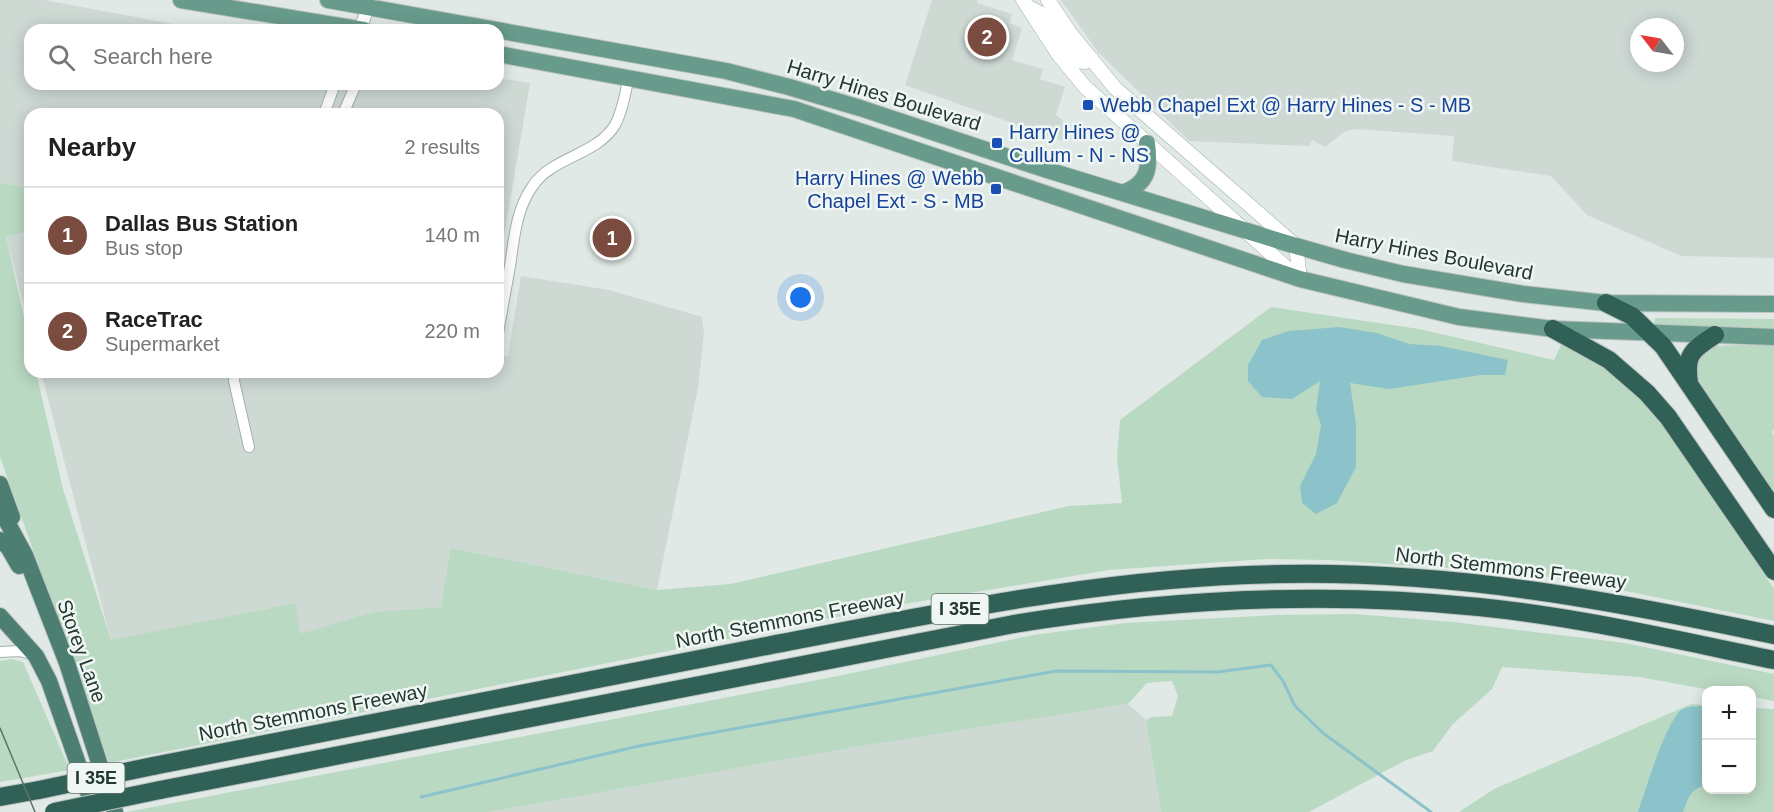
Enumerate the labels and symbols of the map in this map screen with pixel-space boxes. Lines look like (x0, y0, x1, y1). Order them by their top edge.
pin: 2 (968, 15, 1006, 60)
north arrow (1630, 18, 1684, 72)
street label: Harry Hines Boulevard (785, 55, 983, 135)
place label: Webb Chapel Ext @ Harry Hines - S - MB (1100, 94, 1471, 116)
marker: Webb Chapel Ext @ Harry Hines - S - MB (1081, 98, 1095, 112)
place label: Harry Hines @ Cullum - N - NS (1009, 121, 1149, 166)
marker: Harry Hines @ Cullum - N - NS (990, 136, 1004, 150)
place label: Harry Hines @ Webb Chapel Ext - S - MB (795, 167, 984, 212)
marker: Harry Hines @ Webb Chapel Ext - S - MB (989, 182, 1003, 196)
pin: 1 (592, 216, 632, 260)
street label: Harry Hines Boulevard (1333, 224, 1535, 284)
your location (786, 283, 815, 312)
street label: North Stemmons Freeway (1394, 543, 1628, 593)
street label: North Stemmons Freeway (674, 586, 906, 652)
road number: I 35E (932, 594, 988, 624)
street label: Storey Lane (53, 597, 111, 705)
street label: North Stemmons Freeway (197, 679, 429, 745)
road number: I 35E (68, 763, 124, 793)

